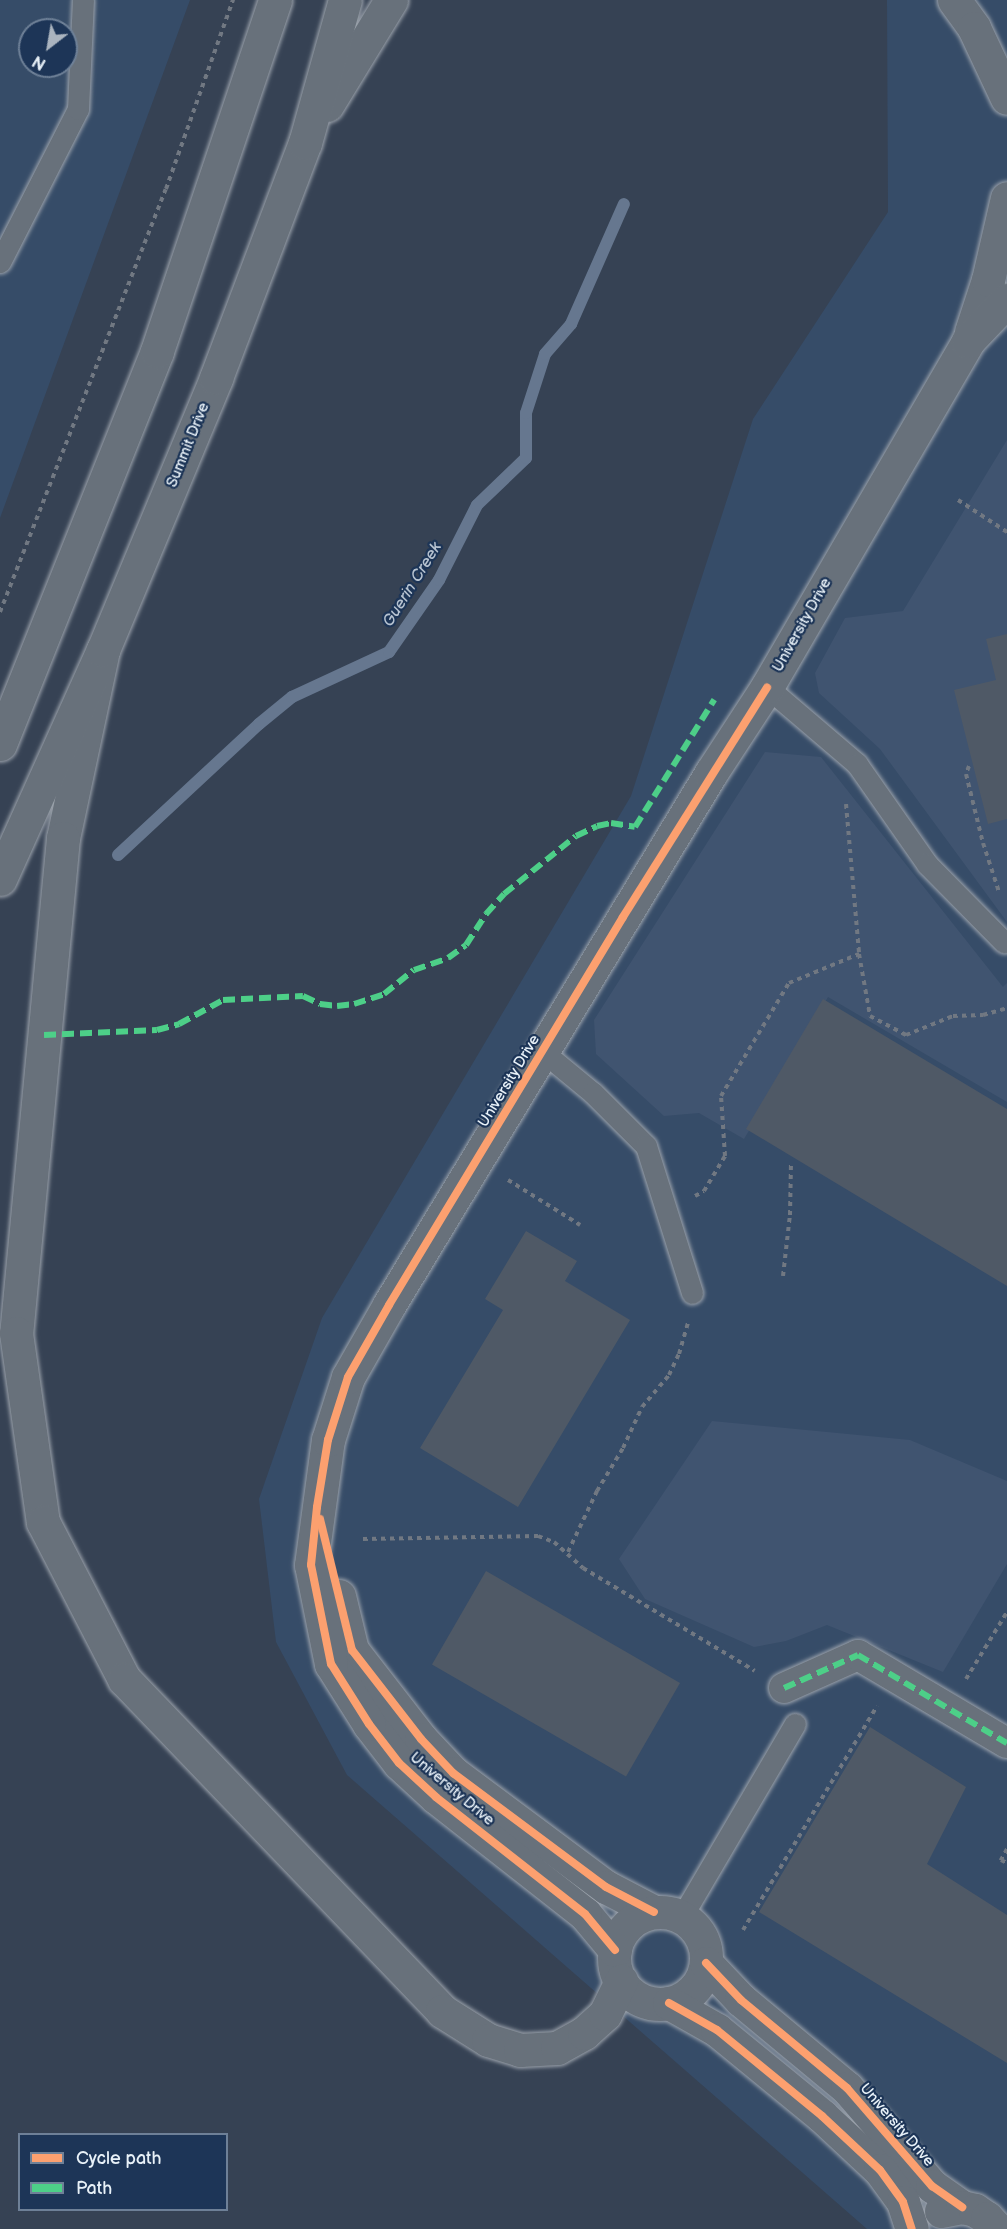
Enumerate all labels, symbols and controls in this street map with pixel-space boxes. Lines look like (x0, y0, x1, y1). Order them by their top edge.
north arrow (18, 18, 78, 78)
text: N (29, 51, 50, 73)
street label: Summit Drive (163, 400, 213, 490)
water label: Guerin Creek (379, 539, 447, 631)
street label: University Drive (769, 575, 835, 675)
street label: University Drive (474, 1031, 544, 1131)
street label: University Drive (406, 1748, 498, 1830)
street label: University Drive (856, 2079, 938, 2171)
legend (18, 2133, 228, 2211)
text: Cycle path (76, 2148, 162, 2169)
text: Path (76, 2178, 112, 2199)

